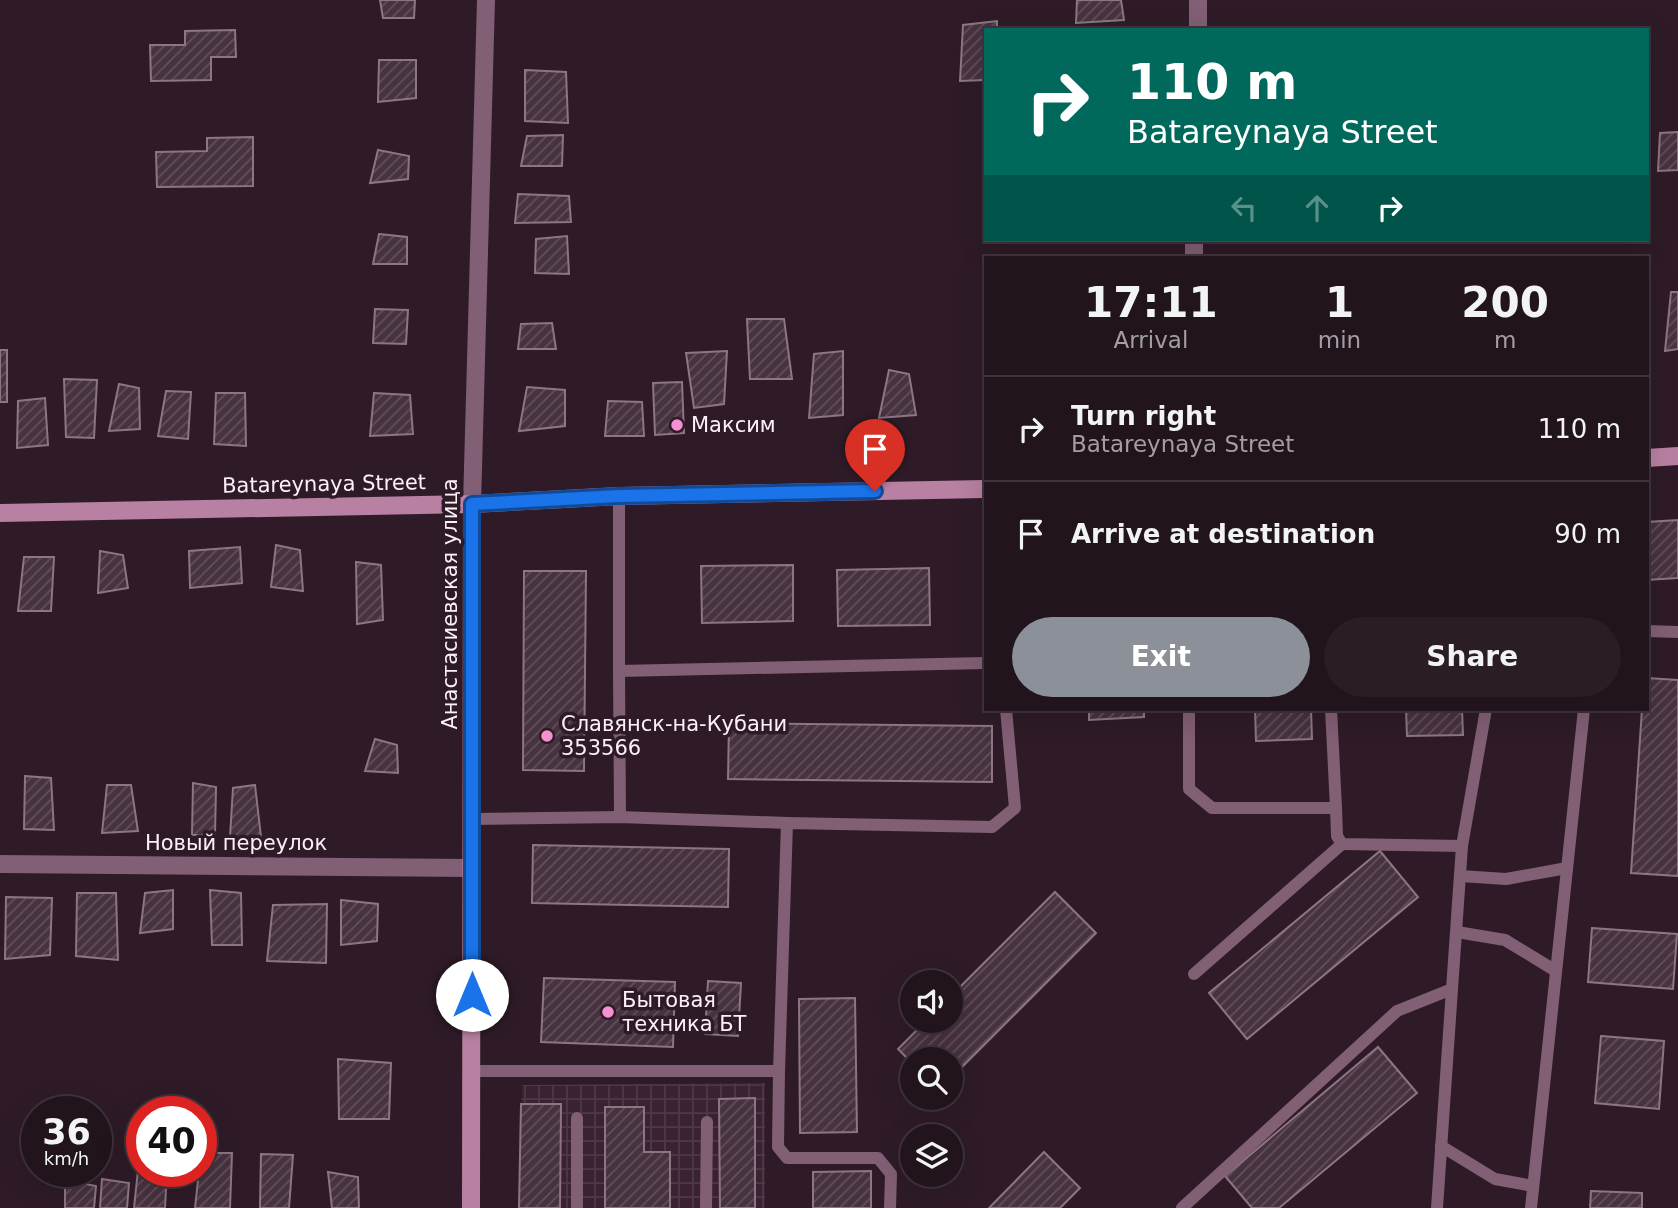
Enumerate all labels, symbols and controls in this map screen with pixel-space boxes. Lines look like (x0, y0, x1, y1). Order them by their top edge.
text: 110 m (1127, 54, 1297, 111)
icon: right (1012, 56, 1103, 147)
text: Batareynaya Street (1127, 113, 1438, 151)
icon: left (1225, 189, 1263, 227)
icon: ahead (1298, 189, 1336, 227)
icon: right (1371, 189, 1409, 227)
text: 17:11 (1084, 278, 1218, 327)
text: 1 (1325, 278, 1354, 327)
text: 200 (1461, 278, 1549, 327)
text: Arrival (1114, 327, 1188, 353)
text: min (1318, 327, 1361, 353)
text: m (1494, 327, 1516, 353)
text: Turn right (1071, 401, 1216, 431)
icon: right (1012, 410, 1050, 448)
place label: Максим (691, 413, 776, 437)
text: 110 m (1538, 414, 1621, 444)
marker: Максим (669, 417, 685, 433)
pin (845, 419, 905, 491)
icon: arrive (856, 430, 894, 468)
text: Batareynaya Street (1071, 431, 1294, 457)
street label: Batareynaya Street (222, 470, 426, 498)
street label: Анастасиевская улица (438, 478, 462, 730)
icon: arrive (1012, 515, 1050, 553)
text: Arrive at destination (1071, 519, 1375, 549)
text: 90 m (1554, 519, 1621, 549)
button: Exit (1012, 617, 1310, 697)
button: Share (1324, 617, 1621, 697)
place label: Славянск-на-Кубани 353566 (561, 712, 787, 760)
marker: Славянск-на-Кубани 353566 (539, 728, 555, 744)
street label: Новый переулок (145, 831, 327, 855)
position arrow (435, 958, 509, 1032)
map controls (900, 970, 963, 1187)
button: sound (900, 970, 963, 1033)
place label: Бытовая техника БТ (622, 988, 747, 1036)
marker: Бытовая техника БТ (600, 1004, 616, 1020)
button: search (900, 1047, 963, 1110)
speed limit sign: 40 (126, 1096, 217, 1187)
text: 36 (42, 1112, 91, 1152)
button: layers (900, 1124, 963, 1187)
text: km/h (44, 1148, 89, 1169)

